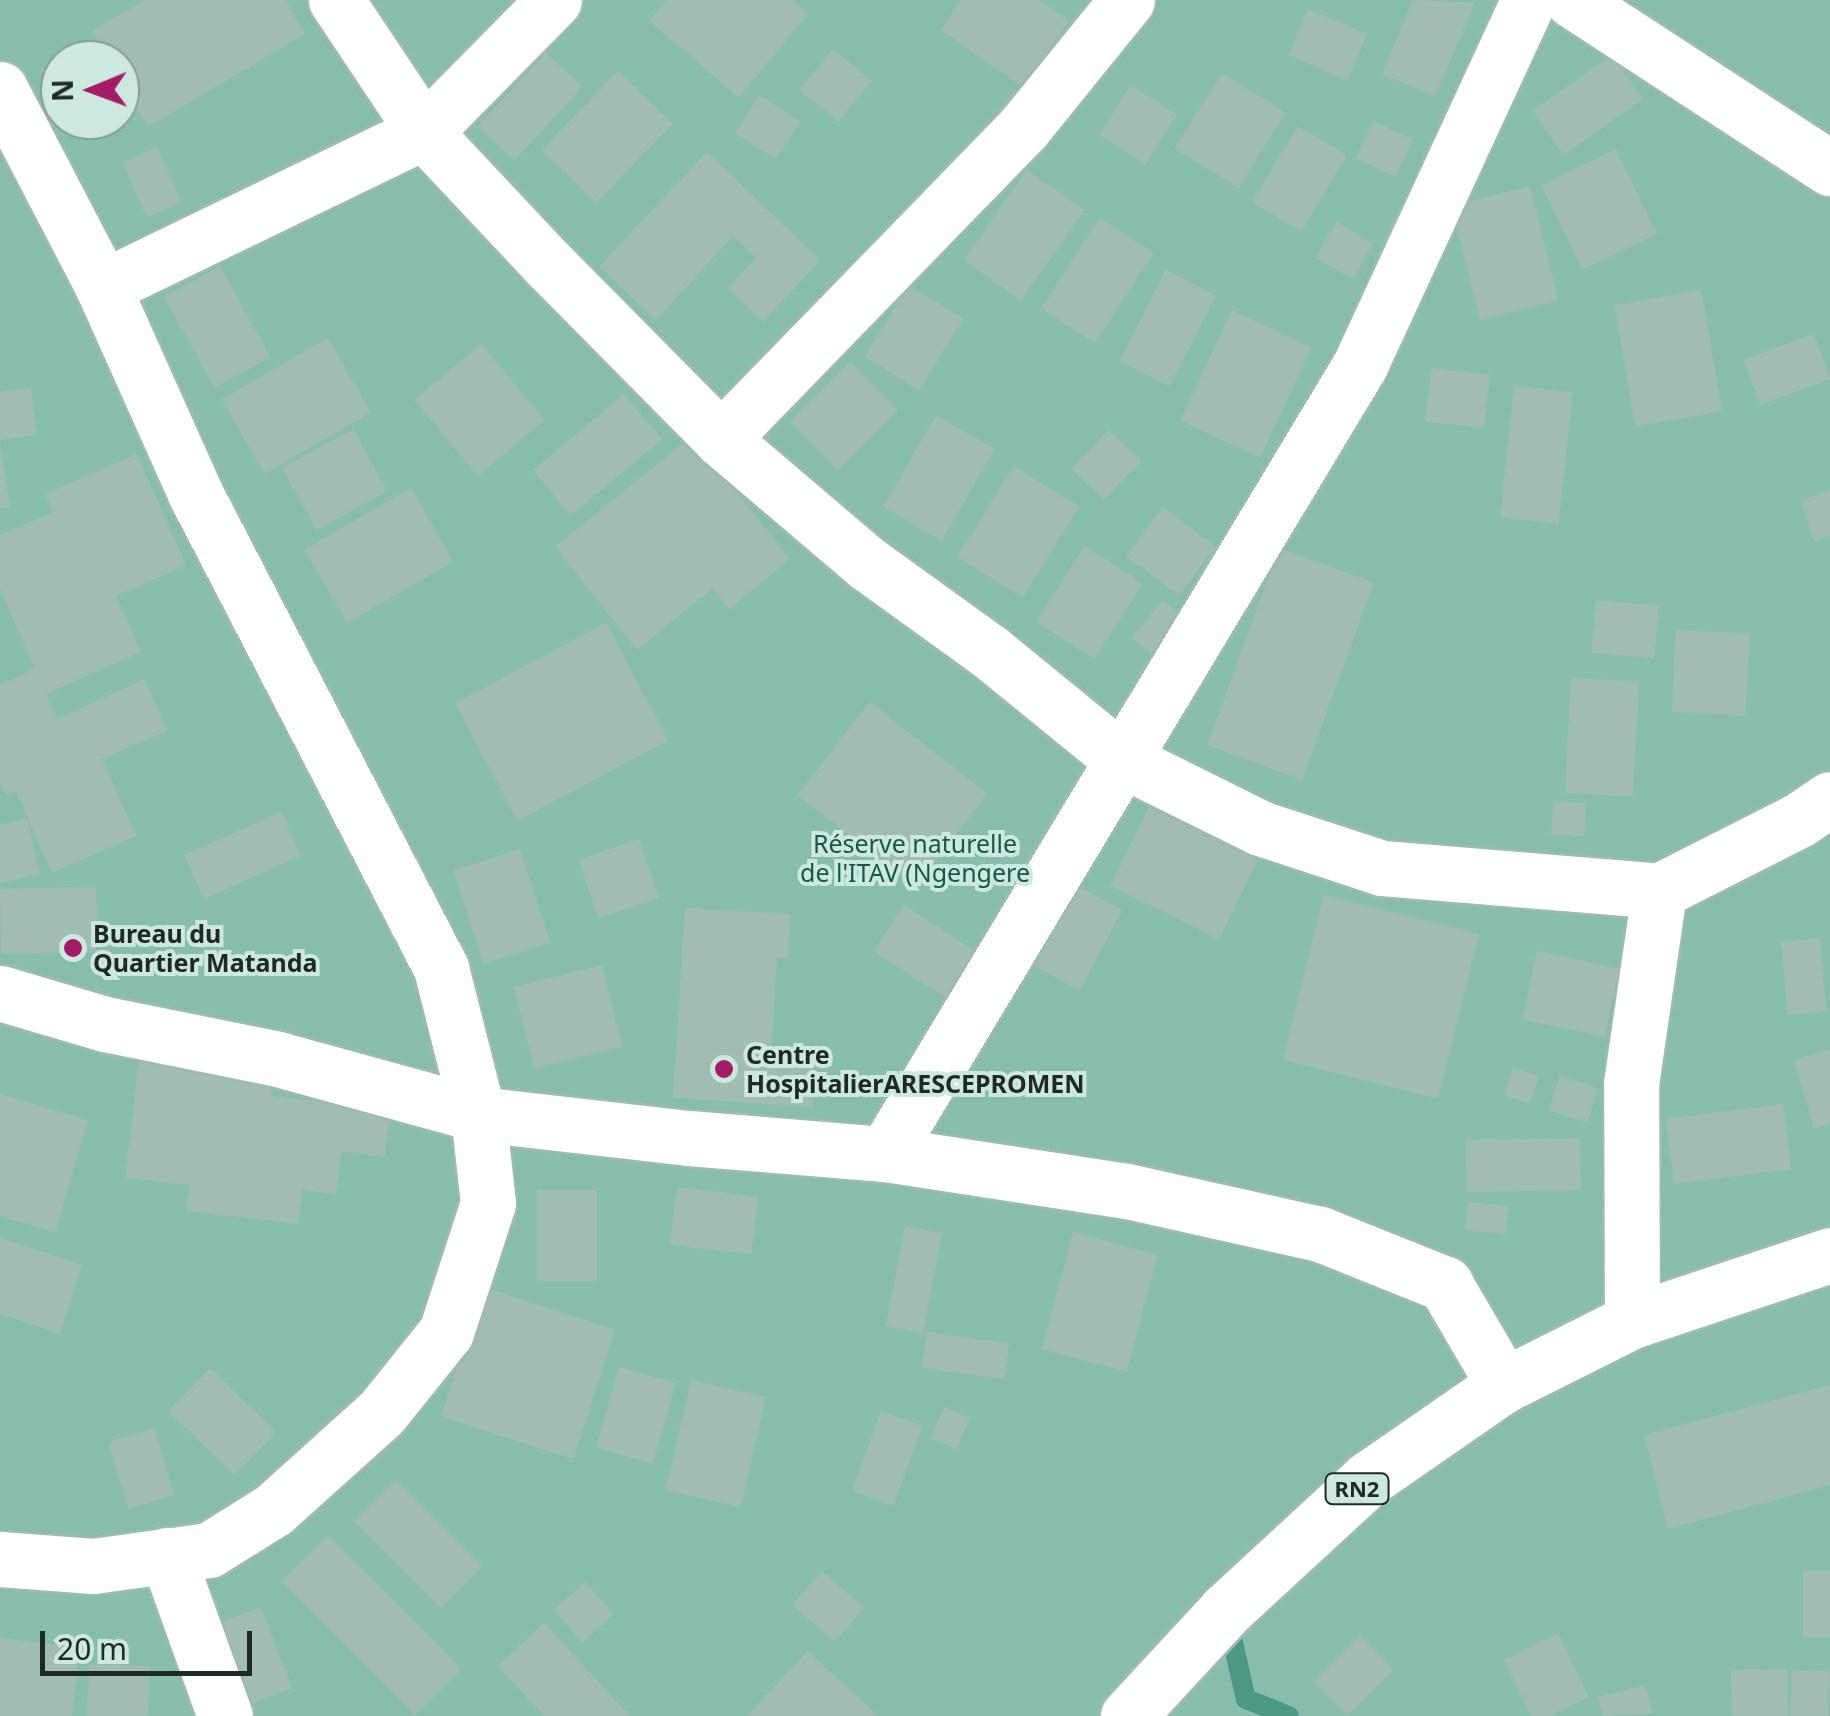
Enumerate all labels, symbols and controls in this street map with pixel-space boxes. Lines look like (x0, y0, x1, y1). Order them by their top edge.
north arrow (40, 40, 140, 140)
text: N (43, 79, 81, 102)
park label: Réserve naturelle de l'ITAV (Ngengere (800, 829, 1030, 888)
place label: Bureau du Quartier Matanda (93, 919, 317, 978)
marker: Bureau du Quartier Matanda (62, 937, 84, 959)
place label: Centre HospitalierARESCEPROMEN (746, 1040, 1085, 1099)
marker: Centre HospitalierARESCEPROMEN (711, 1056, 737, 1082)
road number: RN2 (1324, 1472, 1390, 1506)
scale bar (45, 1611, 258, 1673)
text: 20 m (57, 1628, 127, 1669)

